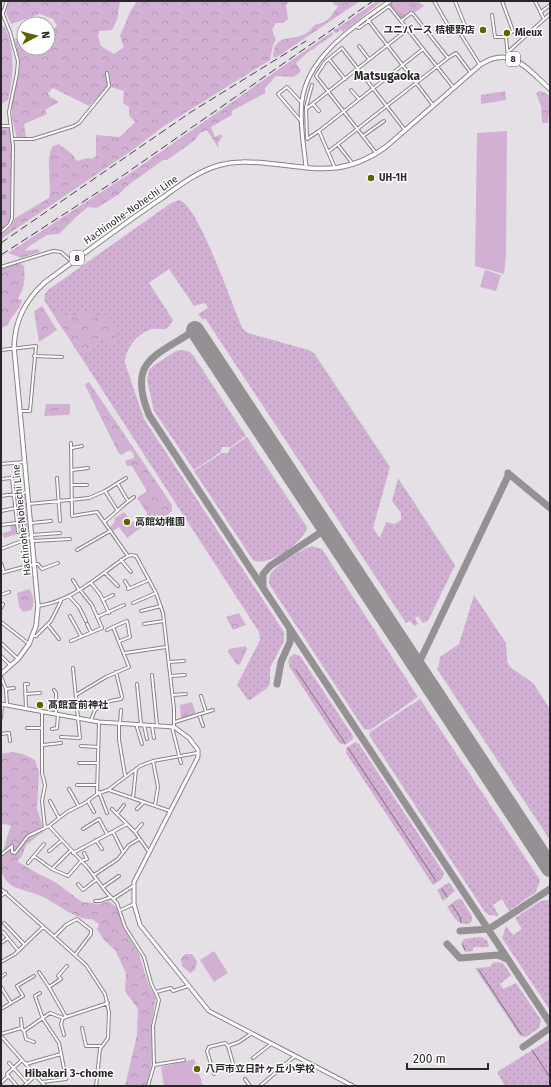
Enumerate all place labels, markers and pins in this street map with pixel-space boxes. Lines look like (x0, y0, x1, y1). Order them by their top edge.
place label: ユニバース 桔梗野店 (383, 24, 475, 36)
marker: ユニバース 桔梗野店 (478, 25, 488, 35)
place label: Mieux (515, 27, 543, 39)
marker: Mieux (502, 28, 512, 38)
place label: UH-1H (379, 172, 407, 184)
marker: UH-1H (366, 173, 376, 183)
place label: 高館幼稚園 (135, 516, 185, 528)
marker: 高館幼稚園 (122, 517, 132, 527)
place label: 髙館蒼前神社 (48, 699, 109, 711)
marker: 髙館蒼前神社 (35, 700, 45, 710)
place label: 八戸市立日計ヶ丘小学校 (205, 1063, 315, 1075)
marker: 八戸市立日計ヶ丘小学校 (192, 1064, 202, 1074)

